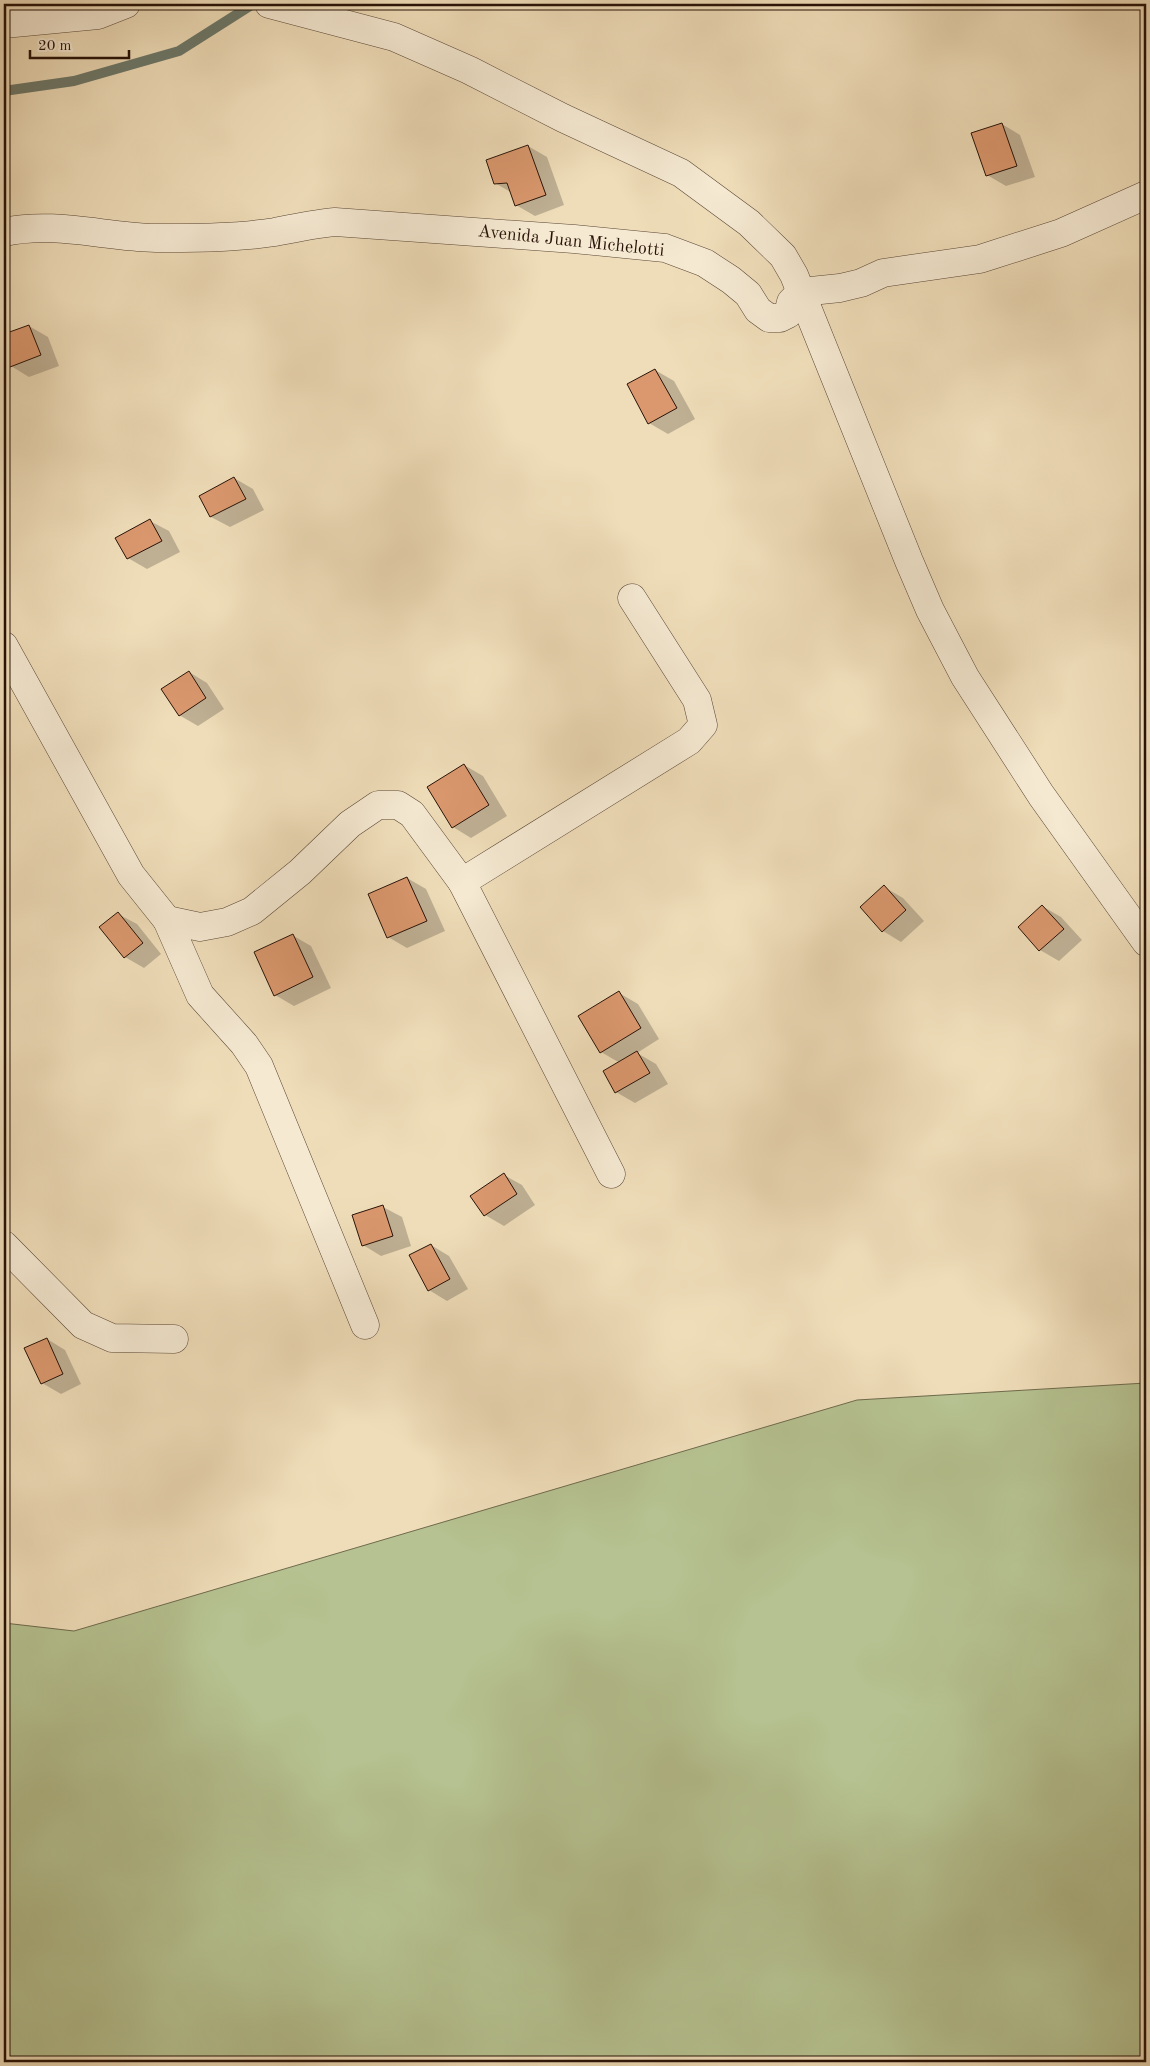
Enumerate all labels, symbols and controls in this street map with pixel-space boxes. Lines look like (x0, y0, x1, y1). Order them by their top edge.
scale bar (30, 28, 129, 60)
text: 20 m (38, 39, 72, 54)
street label: Avenida Juan Michelotti (477, 222, 665, 260)

